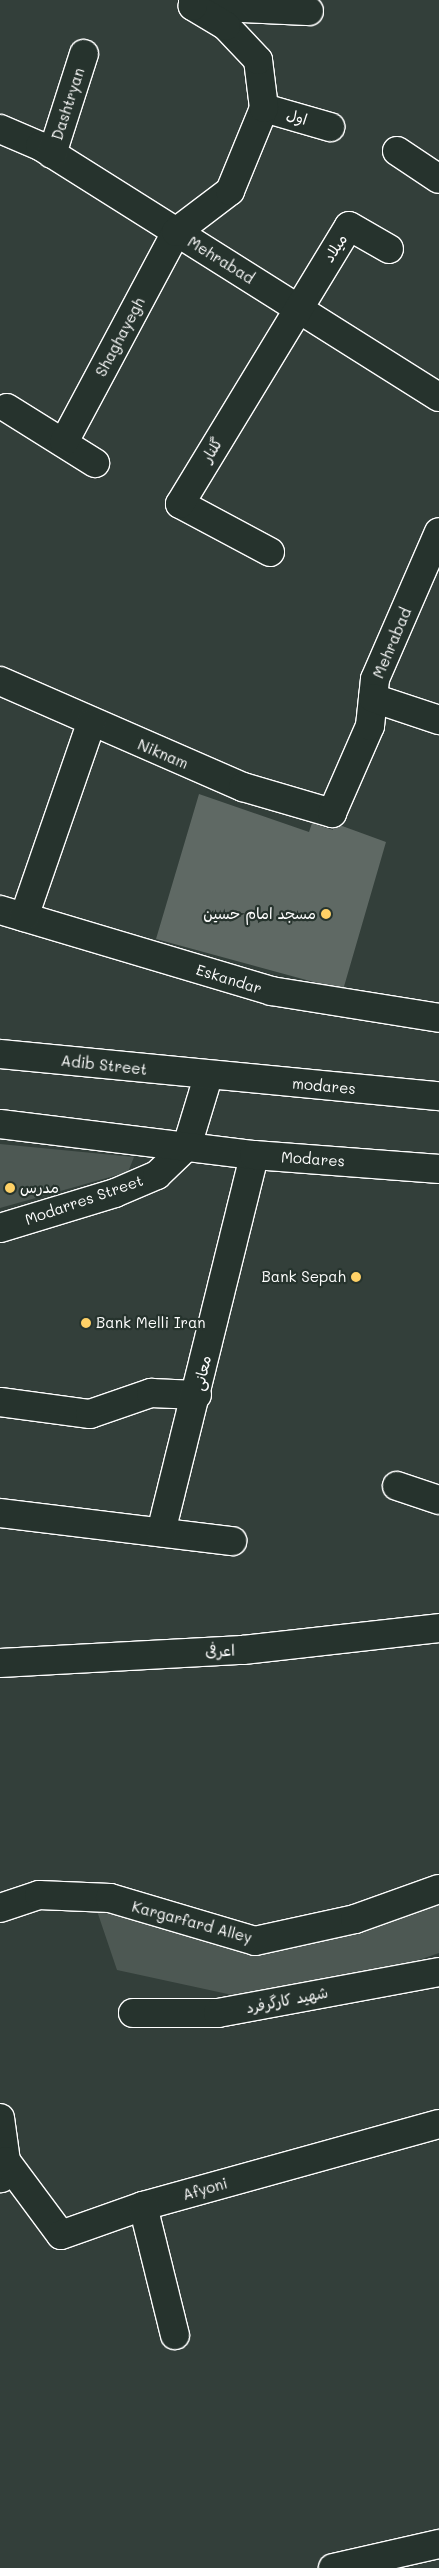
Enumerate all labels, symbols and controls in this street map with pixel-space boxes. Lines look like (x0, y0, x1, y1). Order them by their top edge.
street label: Dashtryan (48, 66, 88, 142)
street label: اول (284, 105, 310, 129)
street label: میلاد (319, 231, 351, 265)
street label: Mehrabad (184, 232, 258, 288)
street label: Shaghayegh (92, 294, 148, 380)
street label: گلنار (198, 434, 226, 466)
street label: Mehrabad (369, 605, 415, 681)
street label: Niknam (135, 735, 191, 773)
place label: مسجد امام حسین (203, 905, 316, 923)
marker: مسجد امام حسین (320, 908, 332, 920)
street label: Eskandar (194, 960, 264, 998)
street label: Adib Street (60, 1052, 148, 1078)
street label: modares (291, 1074, 357, 1098)
street label: Modares (281, 1148, 345, 1170)
street label: Modarres Street (23, 1171, 145, 1229)
place label: مدرس (20, 1179, 59, 1197)
marker: مدرس (4, 1182, 16, 1194)
place label: Bank Sepah (261, 1268, 346, 1286)
marker: Bank Sepah (350, 1271, 362, 1283)
place label: Bank Melli Iran (96, 1314, 206, 1332)
marker: Bank Melli Iran (80, 1317, 92, 1329)
street label: معانی (189, 1354, 215, 1392)
street label: اعرفی (205, 1641, 235, 1661)
street label: Kargarfard Alley (130, 1897, 254, 1947)
street label: شهید کارگرفرد (245, 1983, 329, 2017)
street label: Afyoni (180, 2174, 230, 2204)

